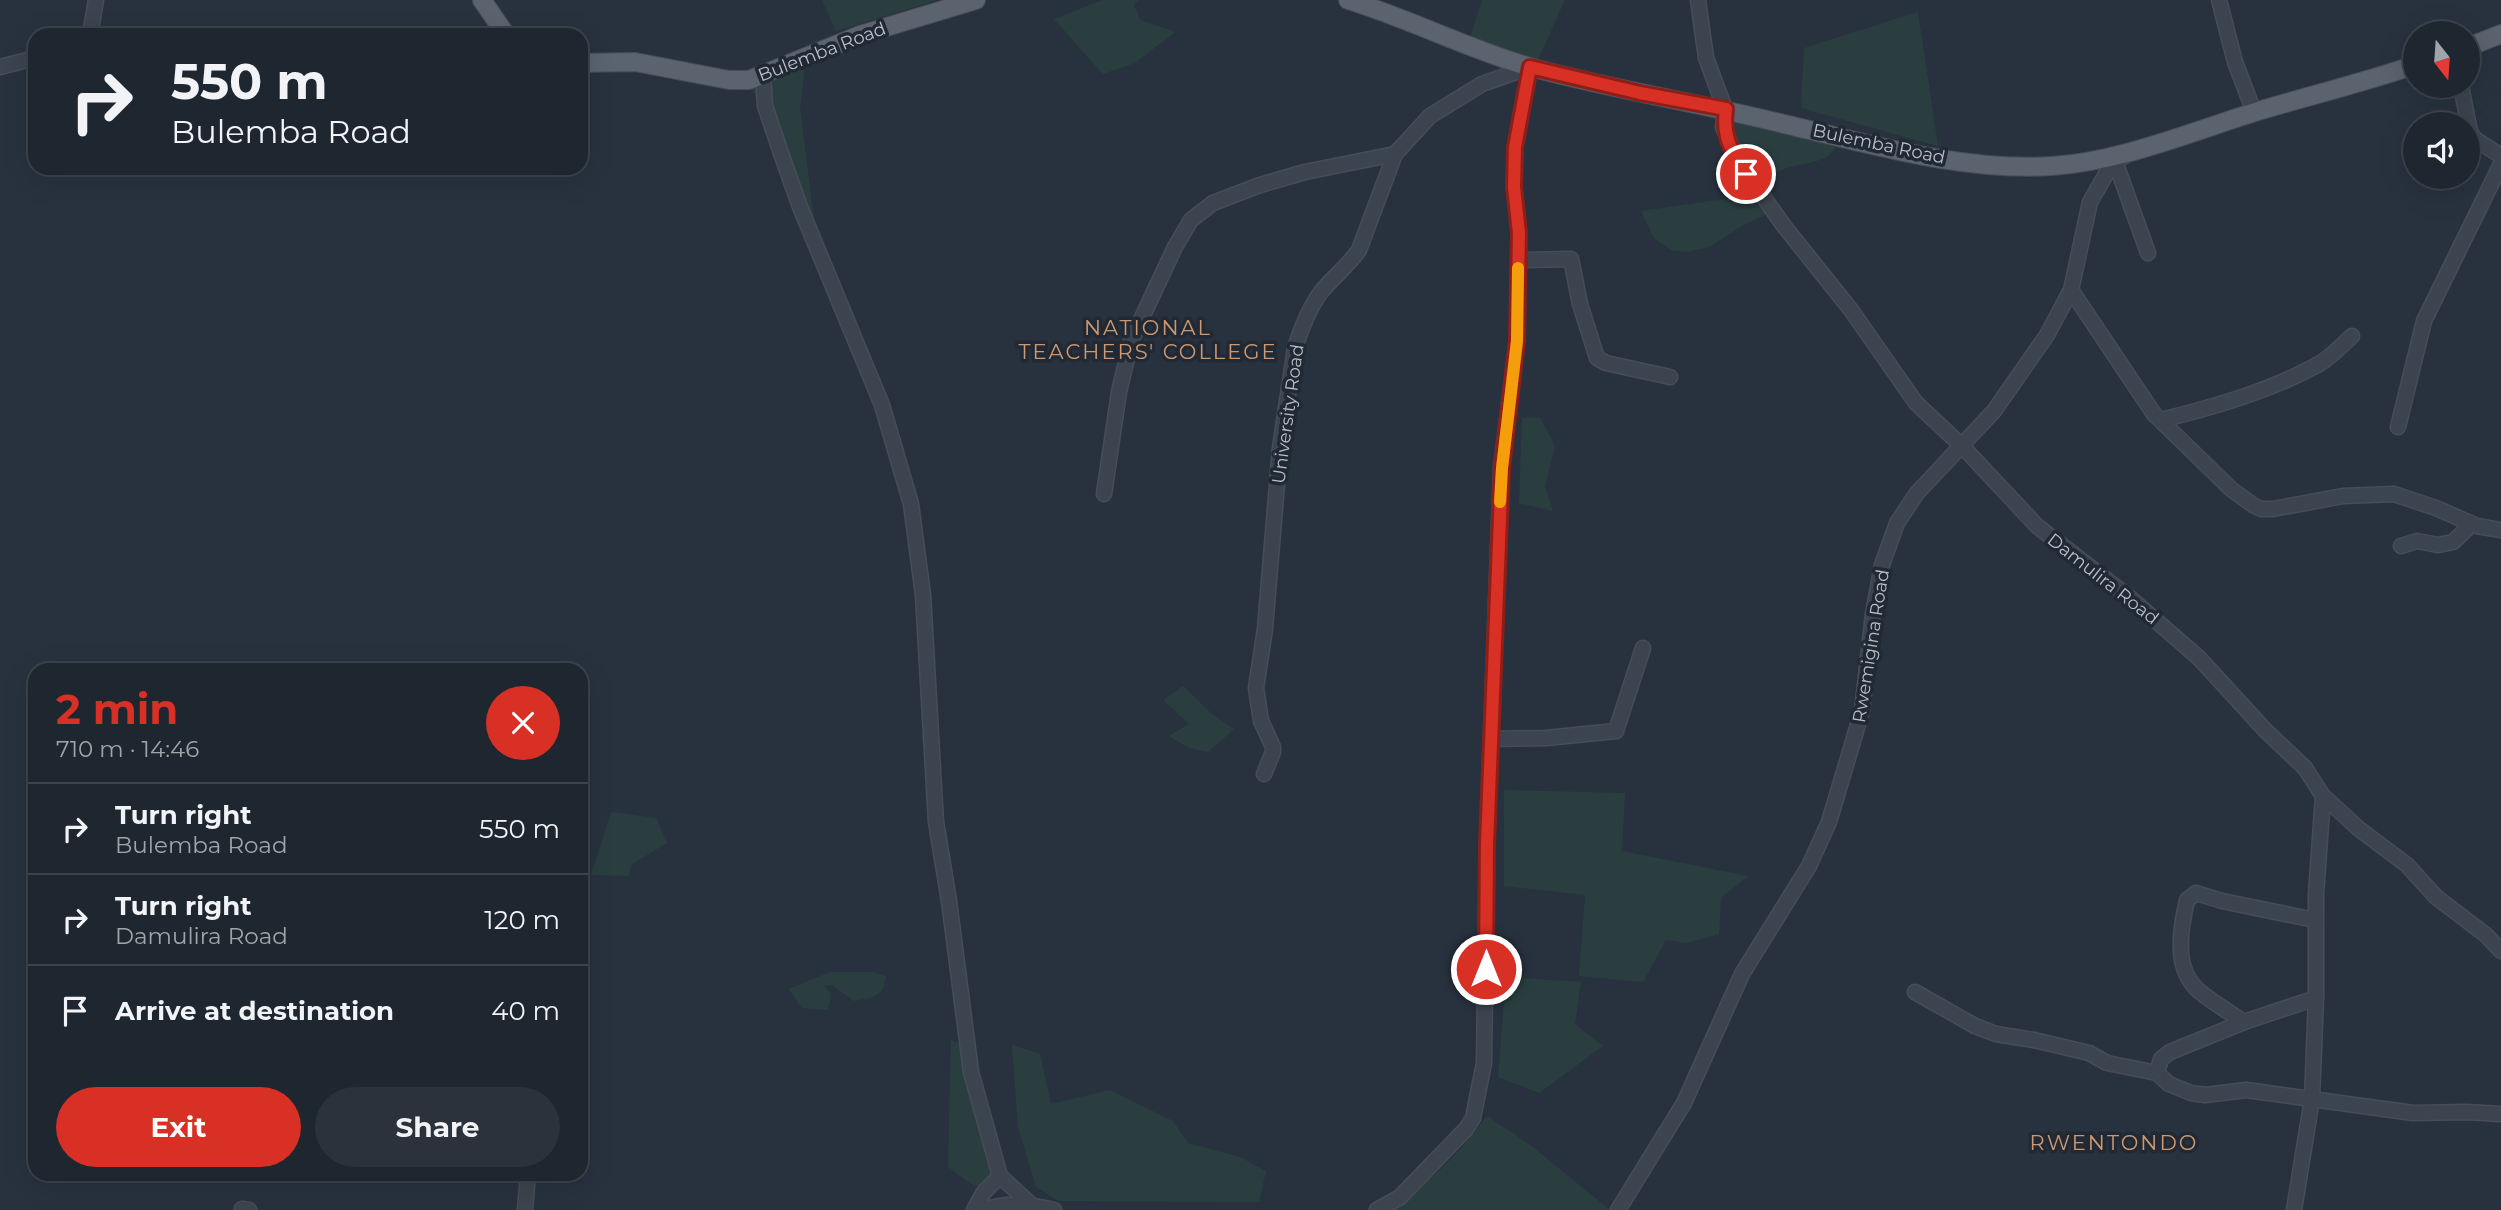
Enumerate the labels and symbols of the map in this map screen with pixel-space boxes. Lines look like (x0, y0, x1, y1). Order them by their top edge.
street label: Bulemba Road (755, 18, 889, 86)
north arrow (2403, 21, 2480, 98)
street label: Bulemba Road (1811, 119, 1947, 169)
pin (1716, 144, 1776, 204)
district label: NATIONAL TEACHERS' COLLEGE (1019, 315, 1277, 364)
street label: University Road (1267, 343, 1309, 485)
street label: Damulira Road (2043, 529, 2163, 629)
street label: Rwemigina Road (1848, 568, 1894, 724)
position arrow (1449, 932, 1523, 1006)
district label: RWENTONDO (2030, 1130, 2198, 1155)

